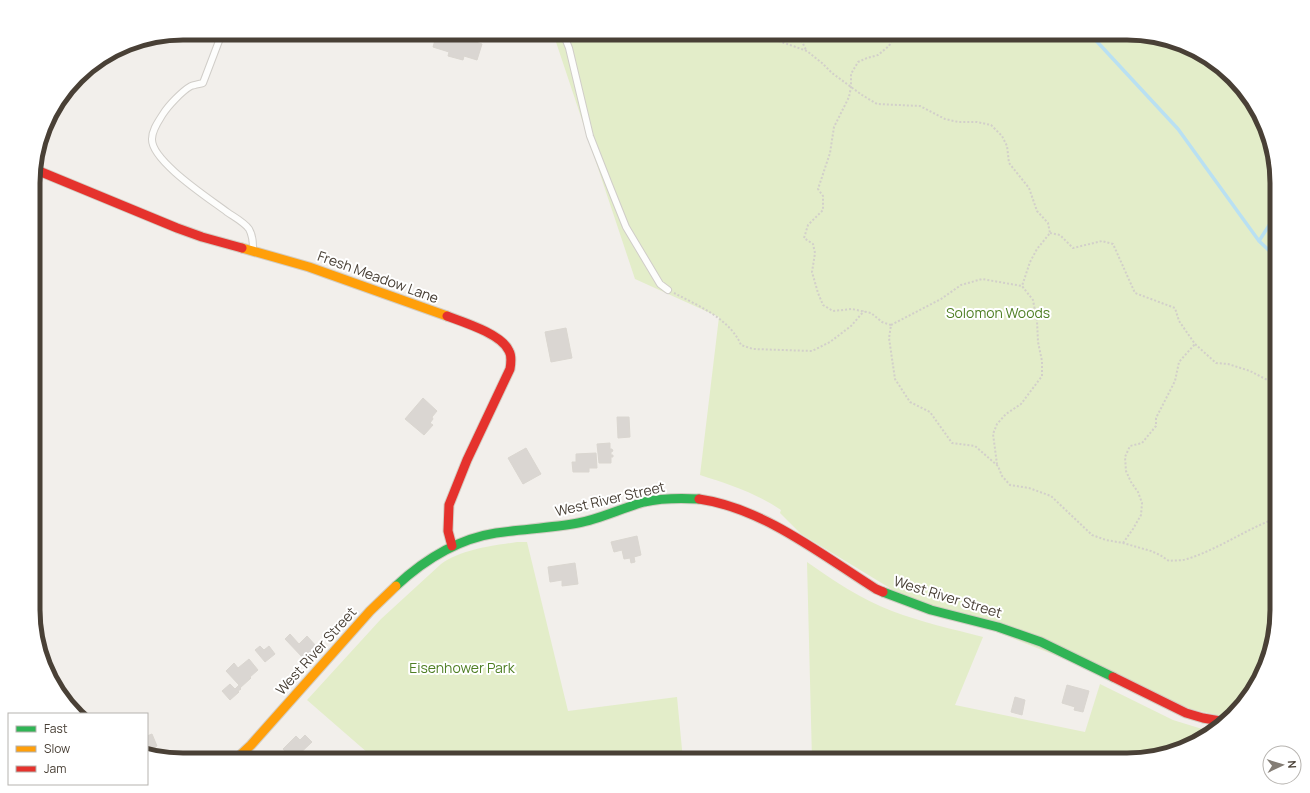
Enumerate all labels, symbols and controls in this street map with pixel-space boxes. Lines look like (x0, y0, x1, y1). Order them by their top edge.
street label: Fresh Meadow Lane (315, 246, 441, 307)
park label: Solomon Woods (946, 303, 1050, 322)
street label: West River Street (553, 477, 667, 520)
street label: West River Street (892, 571, 1005, 622)
street label: West River Street (271, 602, 361, 699)
park label: Eisenhower Park (409, 658, 516, 677)
legend (8, 713, 148, 785)
text: Fast (44, 720, 68, 737)
text: Slow (44, 740, 70, 757)
north arrow (1262, 745, 1302, 785)
text: Jam (44, 760, 66, 777)
text: N (1285, 760, 1300, 769)

